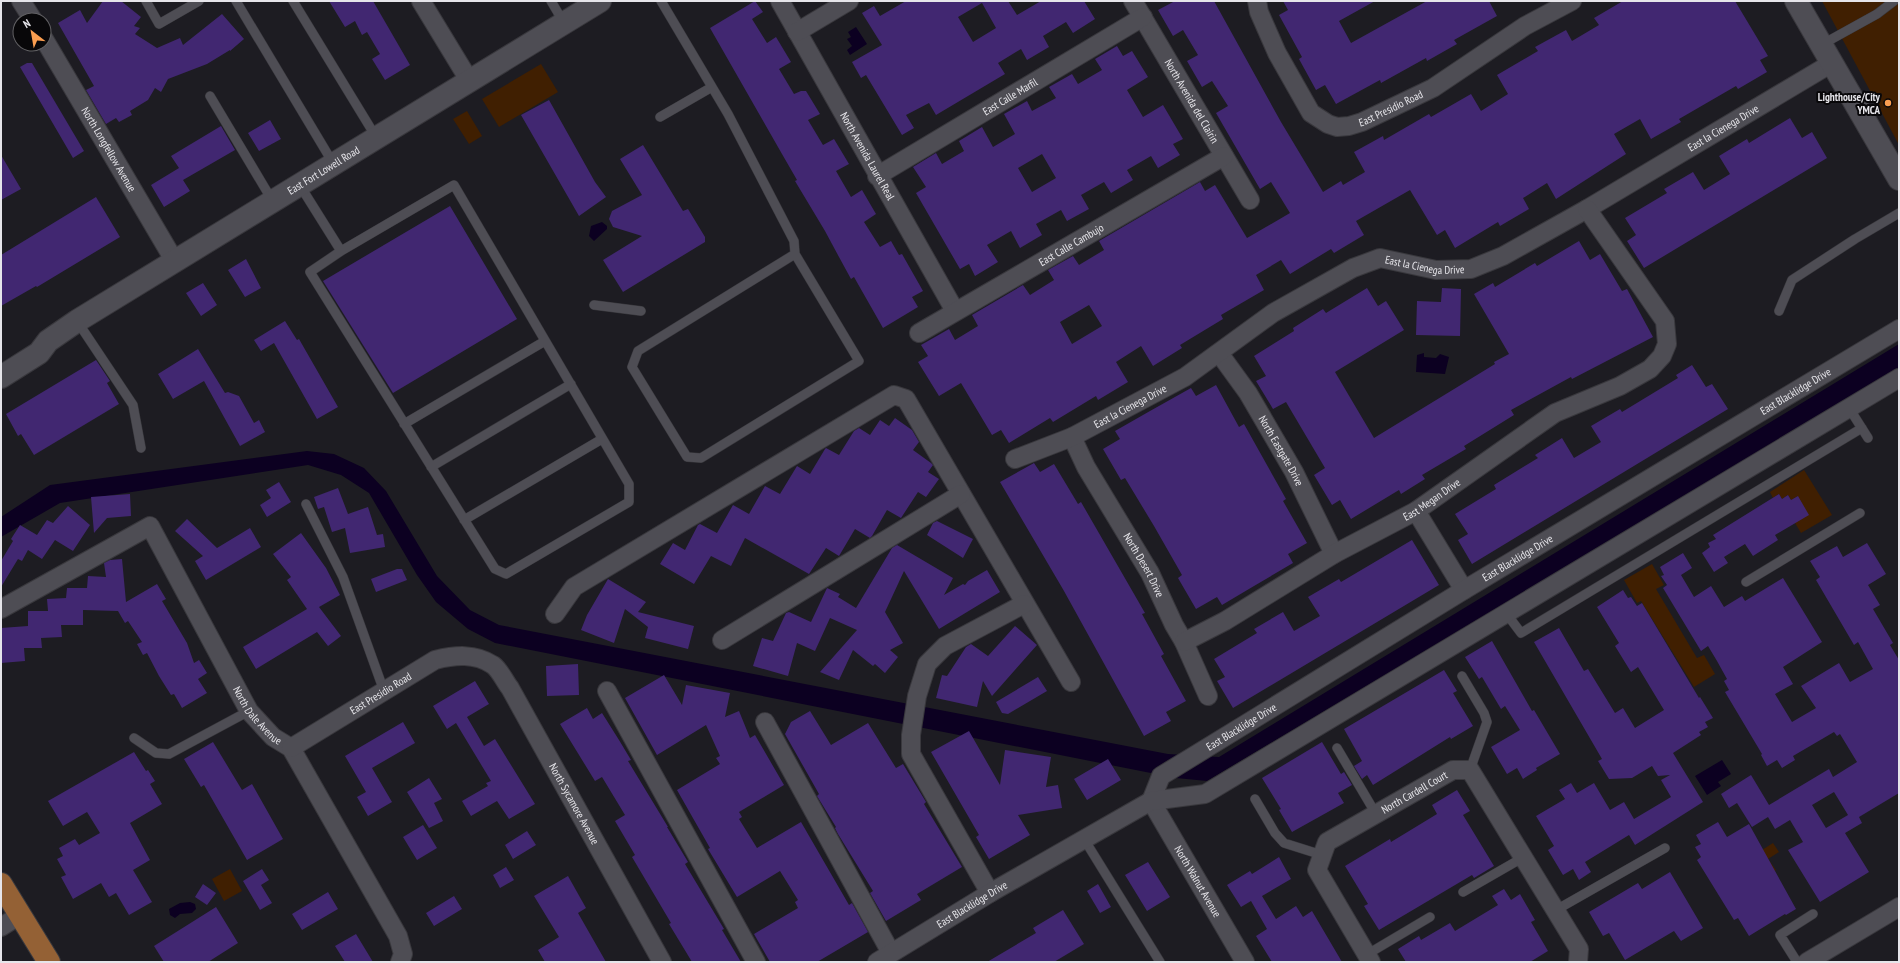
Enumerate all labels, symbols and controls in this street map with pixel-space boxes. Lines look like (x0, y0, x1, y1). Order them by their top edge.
north arrow (12, 12, 52, 52)
text: N (21, 16, 33, 31)
street label: North Avenida del Clairin (1162, 56, 1222, 146)
street label: East Calle Marfil (980, 74, 1040, 118)
street label: East Presidio Road (1357, 87, 1425, 130)
place label: Lighthouse/City YMCA (1818, 90, 1881, 117)
marker: Lighthouse/City YMCA (1883, 98, 1893, 108)
street label: East la Cienega Drive (1685, 101, 1762, 154)
street label: North Longfellow Avenue (79, 104, 139, 195)
street label: North Avenida Laurel Real (837, 110, 898, 203)
street label: East Fort Lowell Road (285, 143, 362, 198)
street label: East Calle Cambujo (1036, 220, 1106, 269)
street label: East la Cienega Drive (1384, 252, 1465, 277)
street label: East Blacklidge Drive (1758, 364, 1834, 418)
street label: East la Cienega Drive (1091, 381, 1169, 431)
street label: North Eastgate Drive (1256, 413, 1307, 489)
street label: East Megan Drive (1401, 475, 1463, 524)
street label: North Desert Drive (1120, 530, 1167, 600)
street label: East Blacklidge Drive (1480, 531, 1556, 584)
street label: East Presidio Road (347, 669, 414, 717)
street label: North Dale Avenue (230, 684, 285, 748)
street label: East Blacklidge Drive (1203, 700, 1279, 754)
street label: North Sycamore Avenue (546, 761, 603, 847)
street label: North Cardell Court (1379, 768, 1450, 817)
street label: North Walnut Avenue (1172, 843, 1224, 920)
street label: East Blacklidge Drive (934, 877, 1010, 931)

